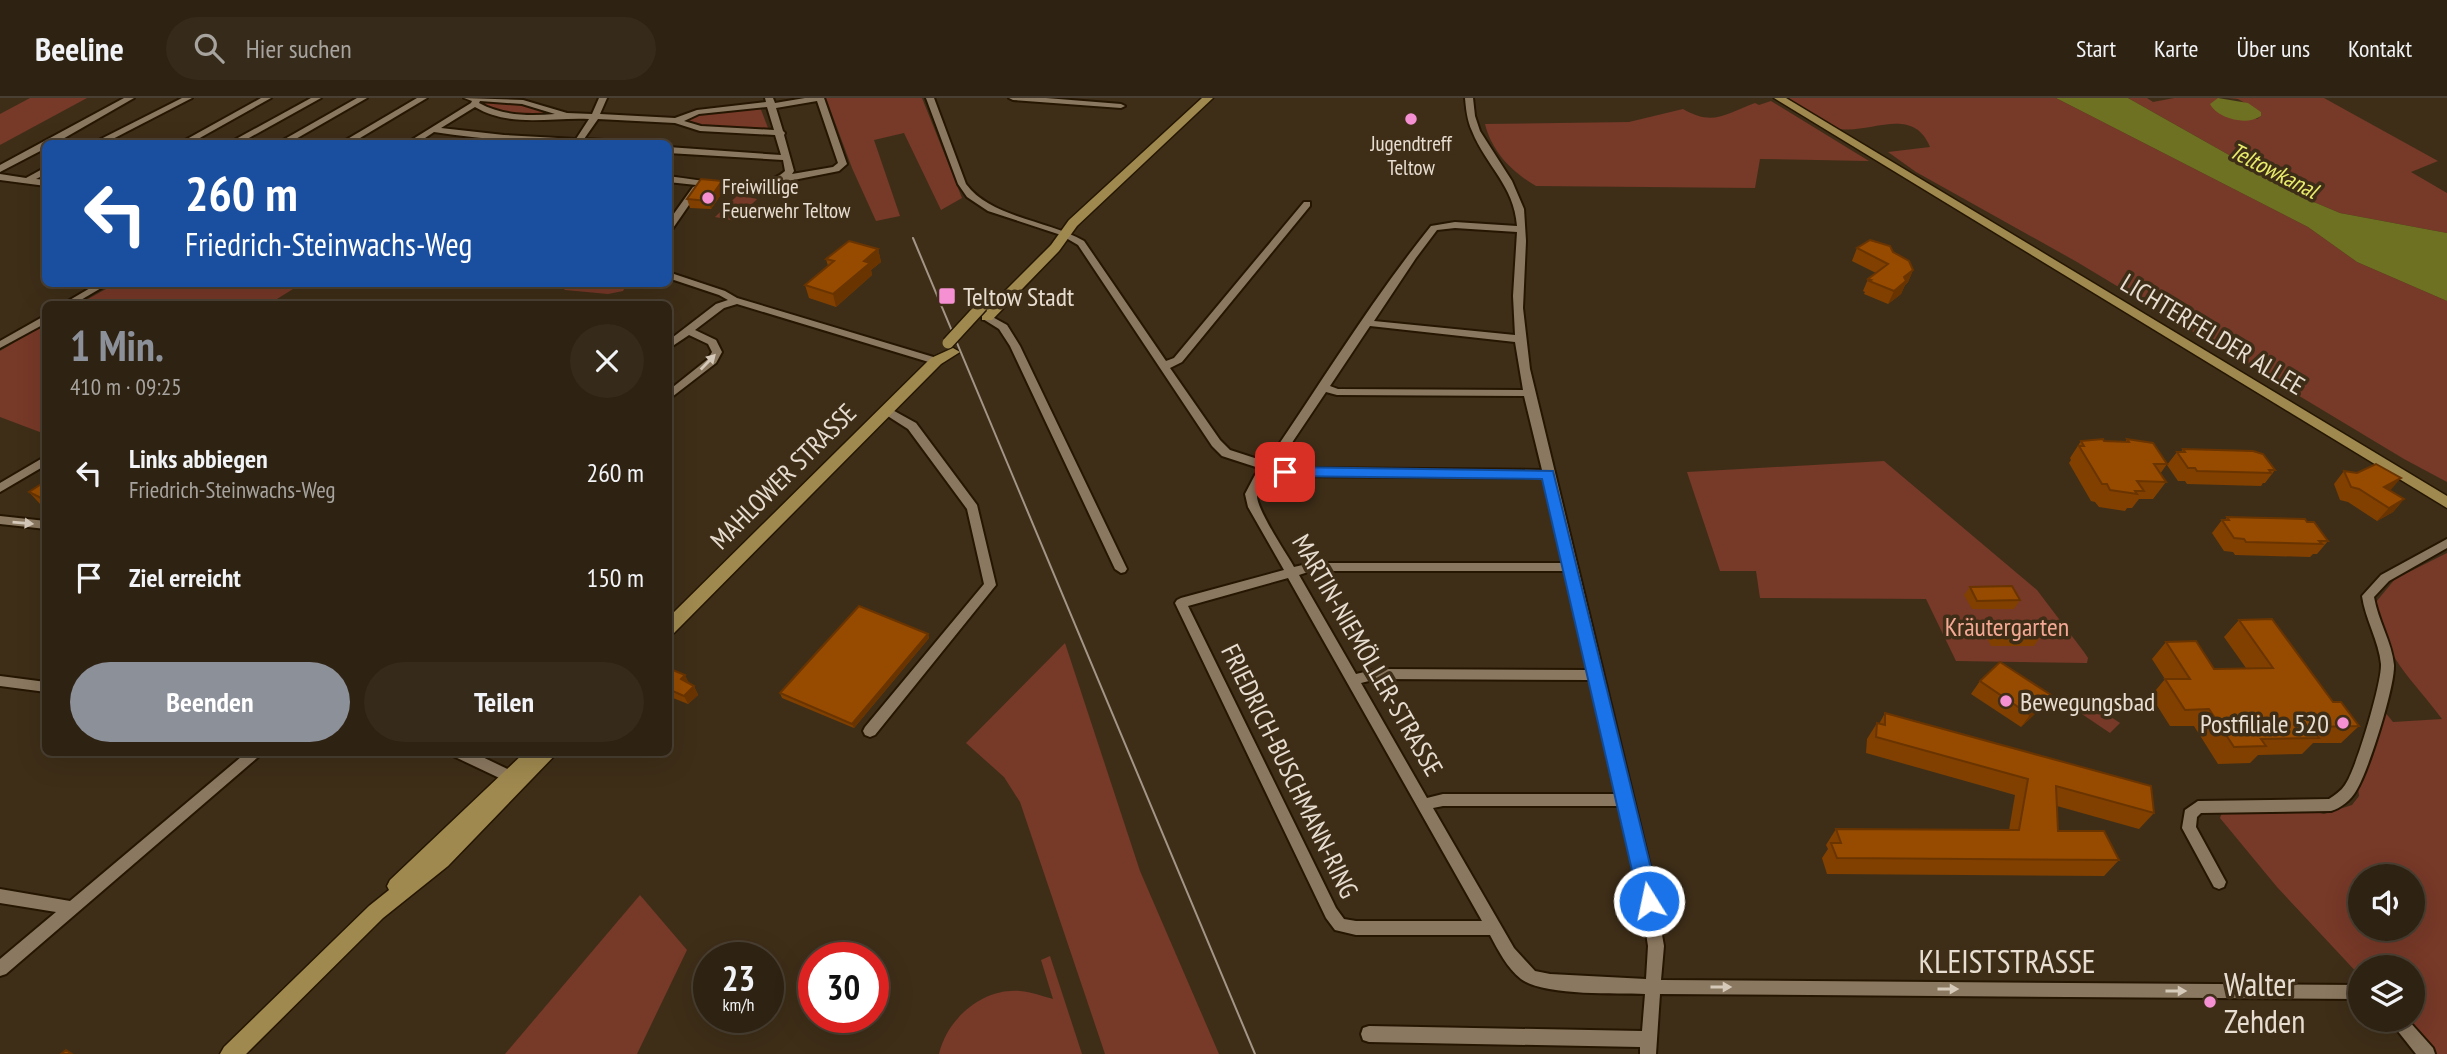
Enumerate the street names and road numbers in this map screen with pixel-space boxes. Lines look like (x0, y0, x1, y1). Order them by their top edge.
street label: LICHTERFELDER ALLEE (2115, 266, 2311, 402)
street label: MAHLOWER STRASSE (703, 396, 863, 556)
street label: MARTIN-NIEMÖLLER-STRASSE (1285, 528, 1451, 782)
street label: FRIEDRICH-BUSCHMANN-RING (1214, 639, 1366, 903)
street label: KLEISTSTRASSE (1918, 940, 2096, 982)

